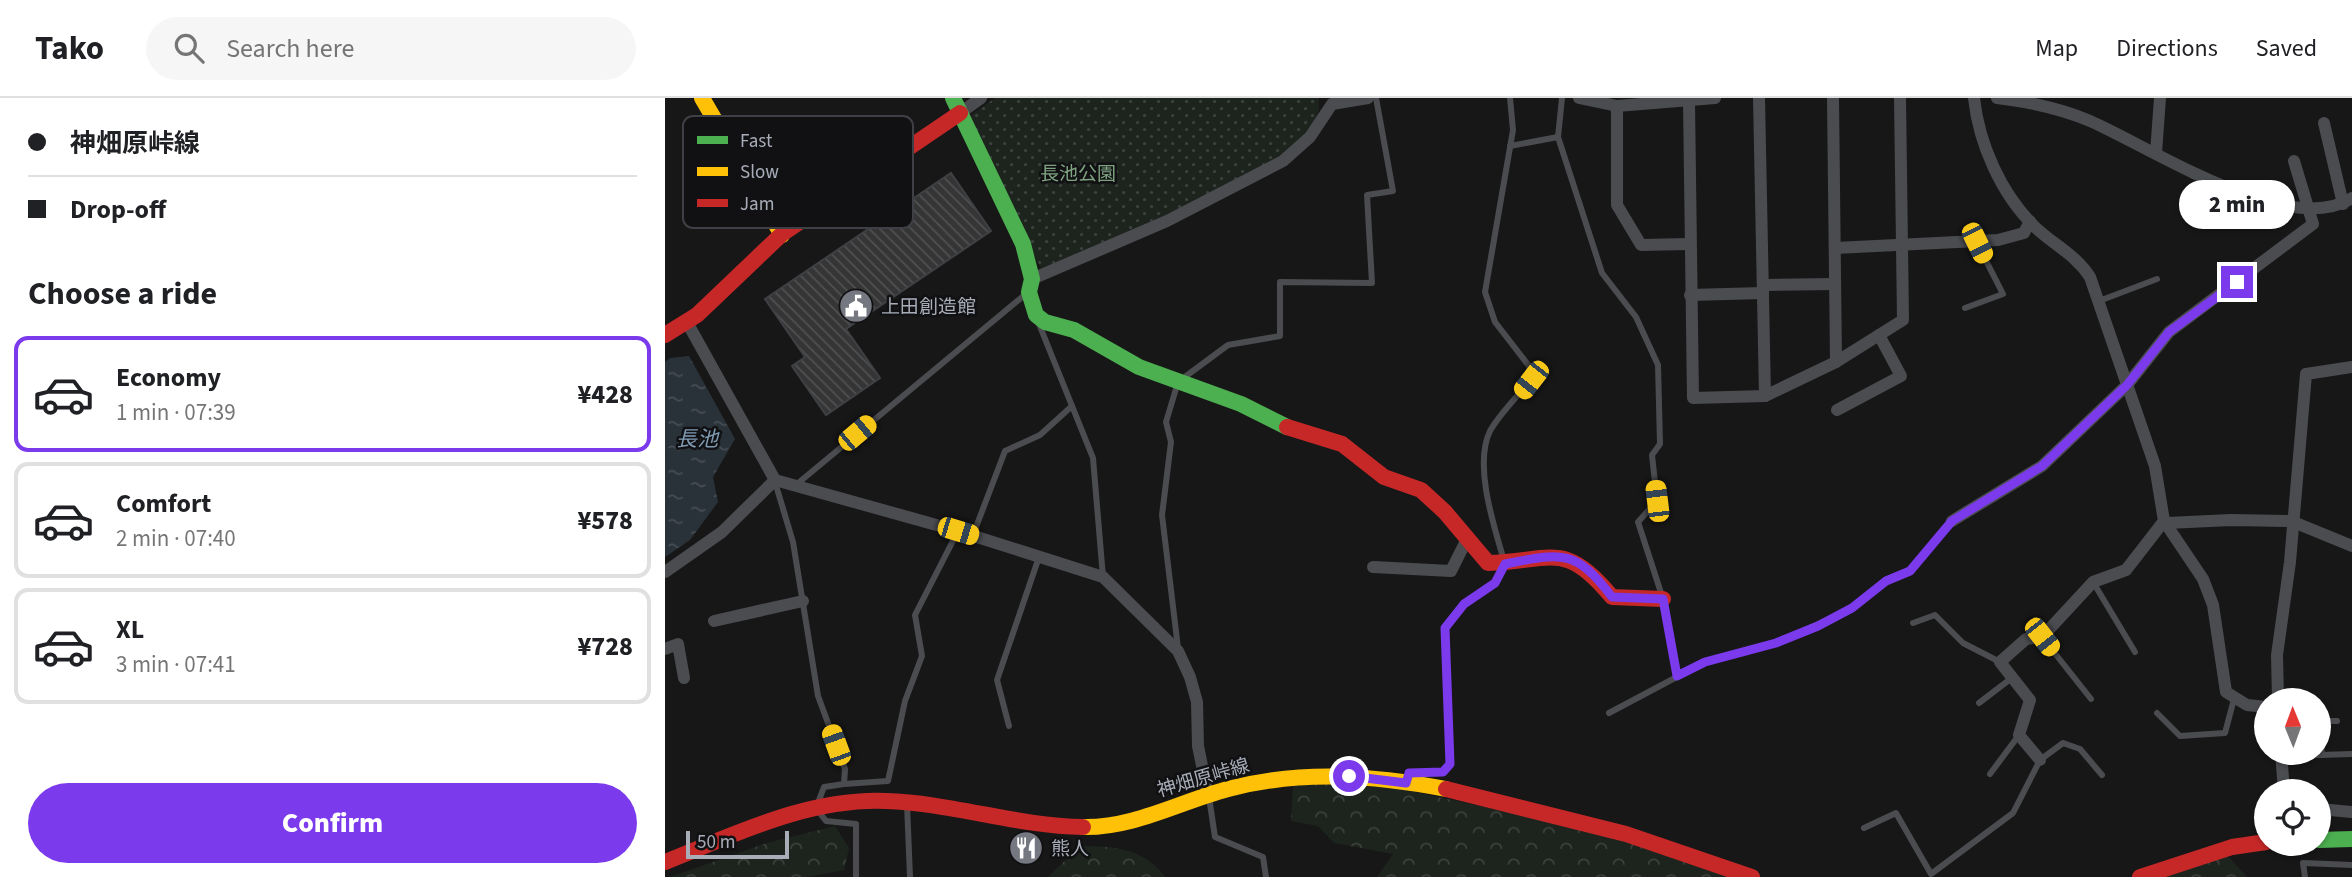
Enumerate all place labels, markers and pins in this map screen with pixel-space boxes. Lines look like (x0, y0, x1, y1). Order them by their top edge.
public building icon: 上田創造館 (837, 287, 875, 325)
place label: 上田創造館 (881, 294, 976, 321)
restaurant icon: 熊人 (1007, 829, 1045, 867)
place label: 熊人 (1051, 836, 1089, 863)

